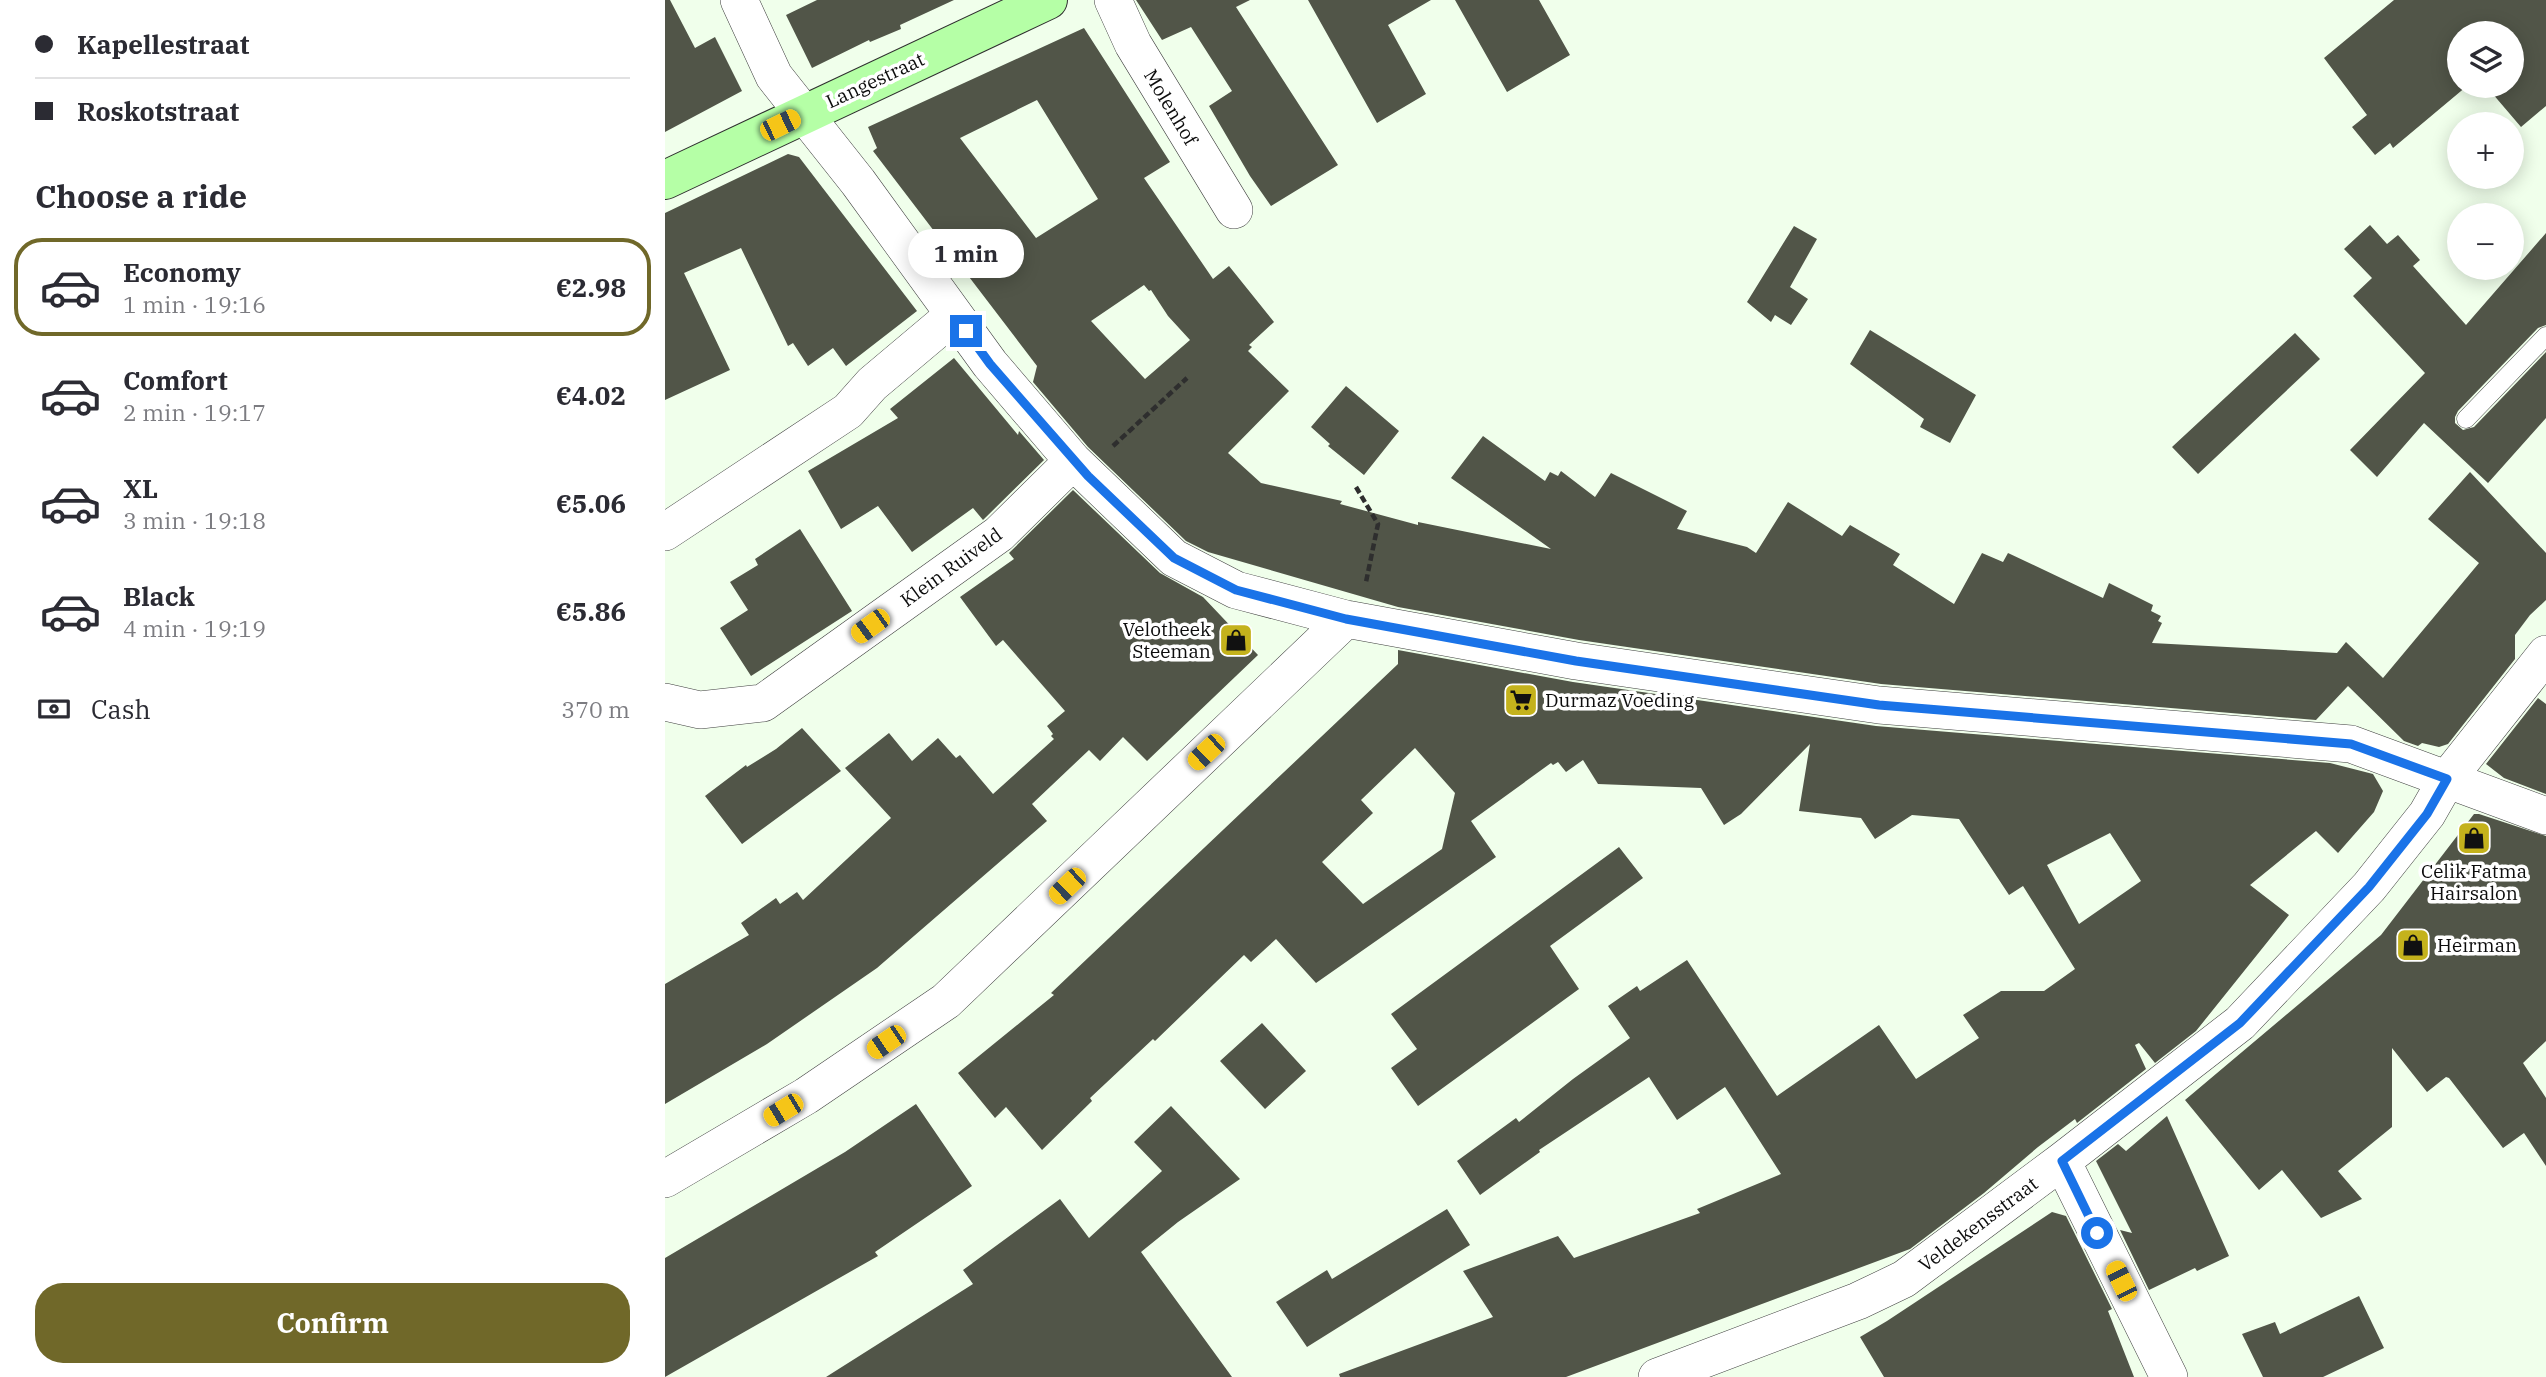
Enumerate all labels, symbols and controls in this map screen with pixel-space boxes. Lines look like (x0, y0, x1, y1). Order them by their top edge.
map controls (2447, 21, 2524, 280)
button: layers (2447, 21, 2524, 98)
text: Kapellestraat (77, 27, 250, 61)
street label: Langestraat (822, 47, 928, 113)
street label: Molenhof (1139, 65, 1204, 151)
text: Roskotstraat (77, 94, 239, 128)
car (757, 106, 804, 144)
button: + (2447, 112, 2524, 189)
text: Choose a ride (35, 175, 247, 217)
button: − (2447, 203, 2524, 280)
callout: 1 min (908, 230, 1024, 278)
text: 1 min (934, 238, 998, 268)
text: Economy (123, 255, 241, 289)
icon: car (39, 256, 102, 319)
text: €2.98 (556, 270, 626, 304)
text: 1 min · 19:16 (123, 289, 266, 319)
route end (950, 315, 982, 347)
text: Comfort (123, 363, 228, 397)
icon: car (39, 364, 102, 427)
text: €4.02 (556, 378, 626, 412)
text: 2 min · 19:17 (123, 397, 266, 427)
text: XL (123, 471, 158, 505)
icon: car (39, 472, 102, 535)
text: €5.06 (556, 486, 626, 520)
text: 3 min · 19:18 (123, 505, 266, 535)
street label: Klein Ruiveld (896, 522, 1006, 612)
text: Black (123, 579, 195, 613)
icon: car (39, 580, 102, 643)
text: €5.86 (556, 594, 626, 628)
car (847, 605, 894, 647)
text: 4 min · 19:19 (123, 613, 266, 643)
place label: Velotheek Steeman (1123, 617, 1211, 663)
shop icon: Velotheek Steeman (1217, 621, 1255, 659)
supermarket icon: Durmaz Voeding (1502, 681, 1540, 719)
place label: Durmaz Voeding (1545, 688, 1695, 712)
icon: cash (35, 690, 73, 728)
text: Cash (91, 692, 151, 726)
text: 370 m (561, 694, 630, 724)
car (1184, 730, 1229, 774)
shop icon: Celik Fatma Hairsalon (2455, 819, 2493, 857)
place label: Celik Fatma Hairsalon (2421, 859, 2527, 905)
car (1045, 864, 1090, 908)
shop icon: Heirman (2394, 926, 2432, 964)
place label: Heirman (2437, 933, 2517, 957)
car (863, 1022, 910, 1062)
car (760, 1090, 807, 1130)
street label: Veldekensstraat (1914, 1171, 2043, 1277)
route start (2081, 1217, 2113, 1249)
car (2103, 1258, 2140, 1304)
button: Confirm (35, 1283, 630, 1363)

